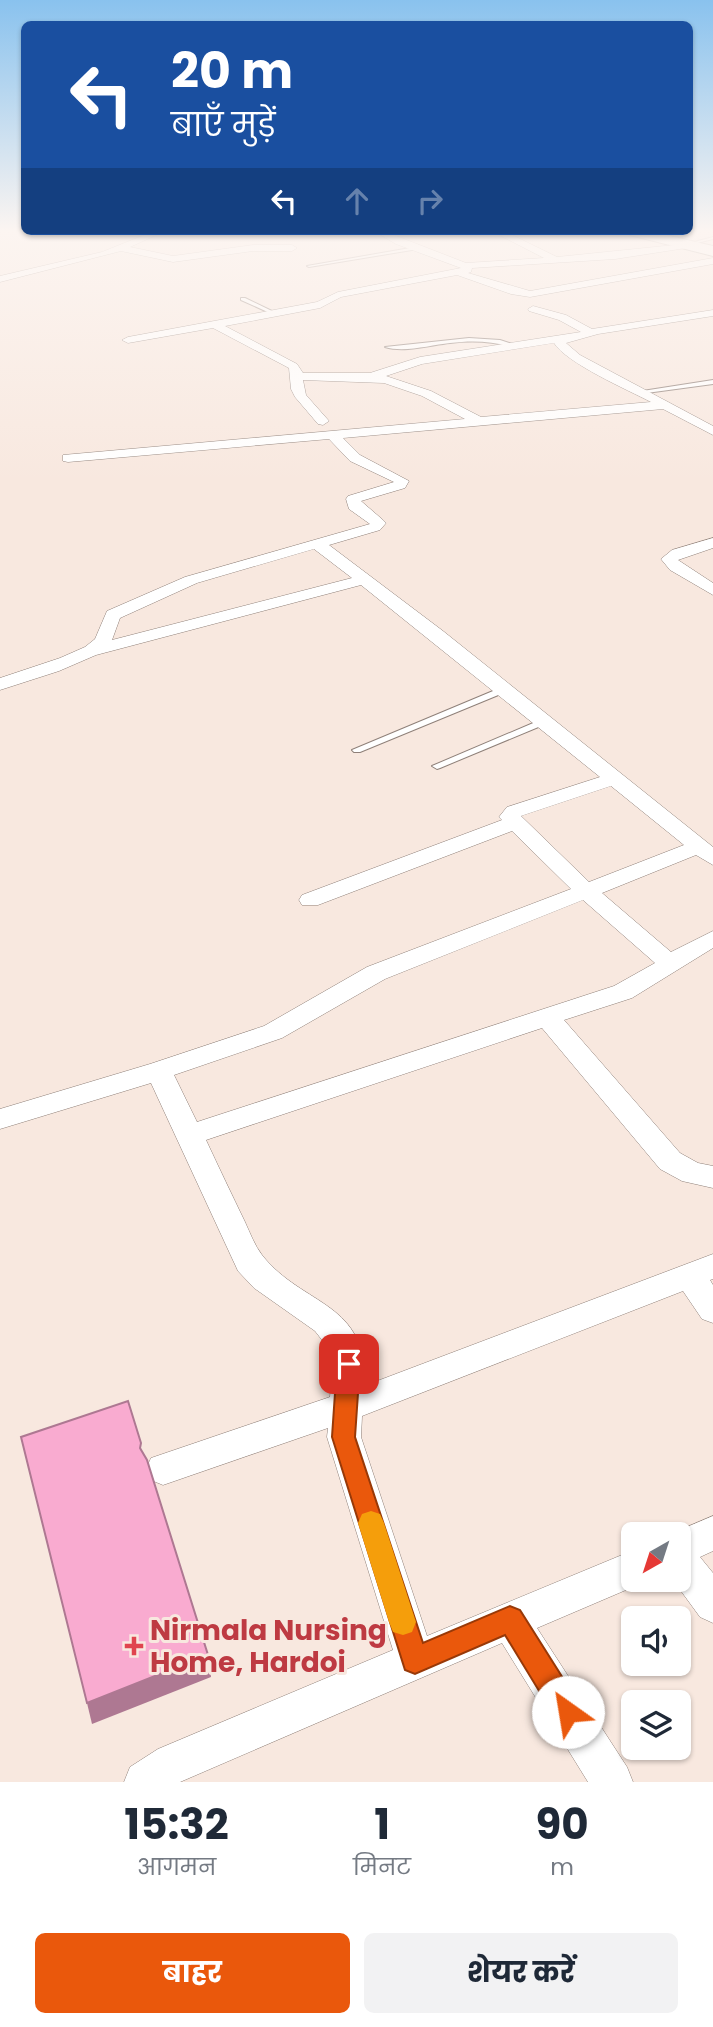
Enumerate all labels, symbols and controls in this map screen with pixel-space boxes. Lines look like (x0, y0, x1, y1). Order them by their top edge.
text: 20 m (171, 37, 293, 105)
icon: left (56, 49, 147, 140)
text: बाएँ मुड़ें (171, 102, 275, 147)
icon: left (265, 182, 303, 220)
icon: ahead (338, 182, 376, 220)
icon: right (411, 182, 449, 220)
pin (319, 1334, 379, 1394)
icon: arrive (330, 1345, 368, 1383)
north arrow (621, 1522, 691, 1592)
map controls (621, 1522, 691, 1760)
button: sound (621, 1606, 691, 1676)
place label: Nirmala Nursing Home, Hardoi (150, 1611, 387, 1682)
marker: Nirmala Nursing Home, Hardoi (124, 1636, 144, 1656)
position arrow (531, 1675, 605, 1749)
button: layers (621, 1690, 691, 1760)
text: 15:32 (124, 1795, 229, 1854)
text: 1 (374, 1795, 390, 1854)
text: 90 (535, 1795, 589, 1854)
text: आगमन (137, 1851, 216, 1883)
text: मिनट (353, 1851, 411, 1883)
text: m (550, 1851, 574, 1883)
button: बाहर (35, 1933, 350, 2013)
button: शेयर करें (364, 1933, 678, 2013)

